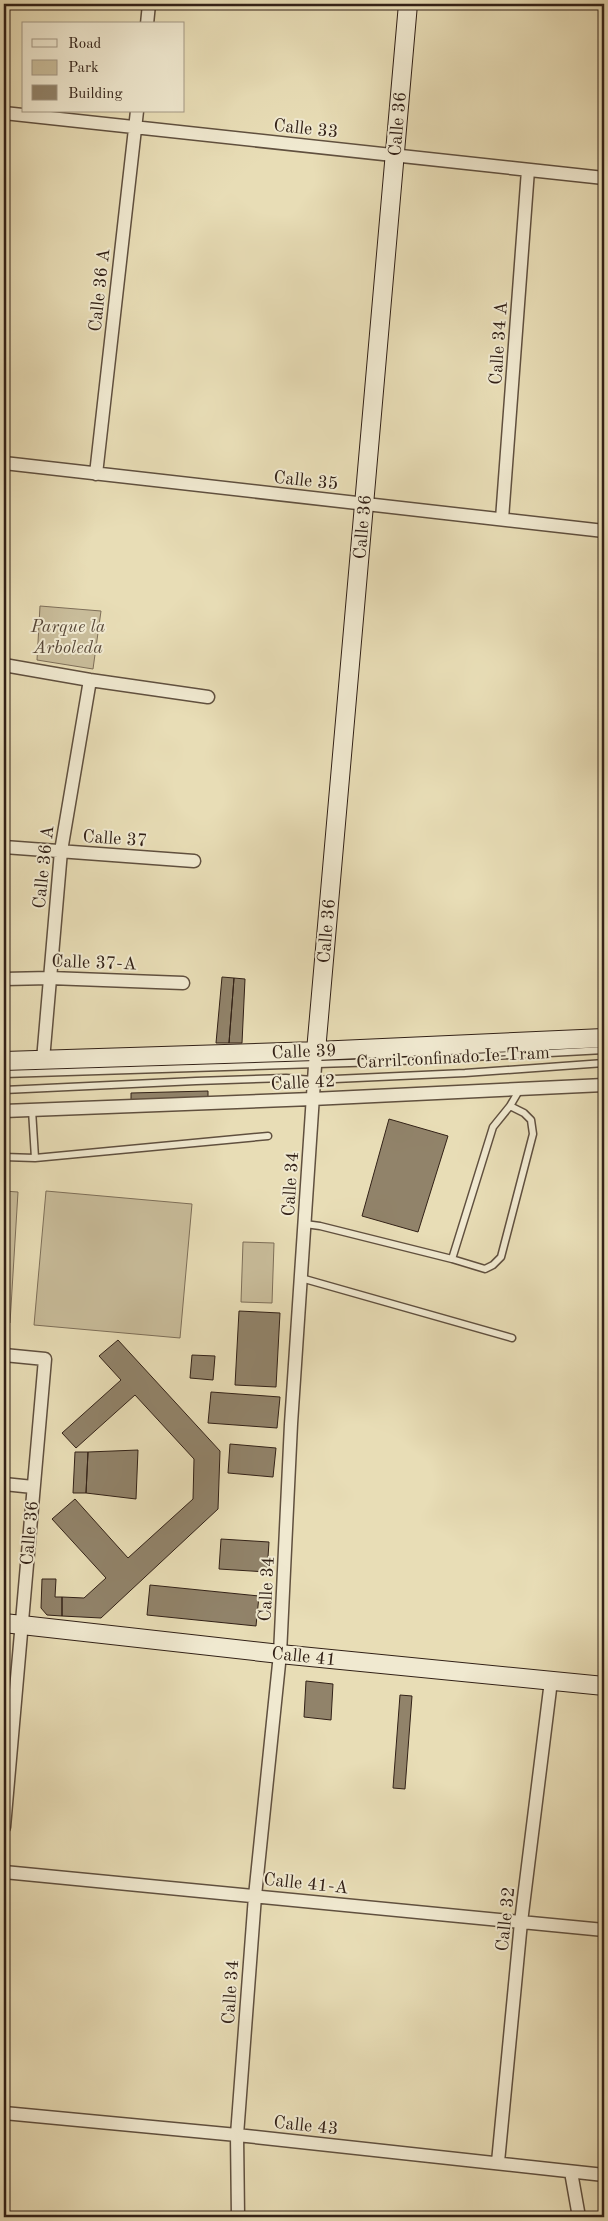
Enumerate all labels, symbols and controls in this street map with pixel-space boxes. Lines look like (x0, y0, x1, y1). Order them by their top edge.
legend (22, 22, 185, 112)
text: Road (68, 37, 102, 52)
text: Park (68, 61, 99, 76)
text: Building (68, 87, 123, 102)
street label: Calle 36 (386, 91, 410, 157)
street label: Calle 33 (273, 117, 339, 141)
street label: Calle 36 A (87, 247, 113, 333)
street label: Calle 34 A (487, 300, 511, 385)
street label: Calle 35 (273, 469, 339, 493)
street label: Calle 36 (351, 494, 375, 560)
park label: Parque la Arboleda (30, 618, 106, 657)
street label: Calle 36 A (31, 824, 57, 910)
street label: Calle 37 (82, 828, 148, 850)
street label: Calle 36 (315, 898, 339, 964)
street label: Calle 37-A (51, 953, 137, 973)
street label: Calle 39 (271, 1042, 337, 1062)
street label: Carril confinado Ie-Tram (356, 1044, 550, 1072)
street label: Calle 42 (270, 1072, 336, 1094)
street label: Calle 34 (280, 1151, 302, 1217)
street label: Calle 36 (18, 1500, 42, 1566)
street label: Calle 34 (256, 1556, 278, 1622)
street label: Calle 41 (271, 1645, 337, 1669)
street label: Calle 41-A (263, 1871, 349, 1897)
street label: Calle 32 (494, 1886, 518, 1952)
street label: Calle 34 (220, 1959, 242, 2025)
street label: Calle 43 (273, 2114, 339, 2138)

